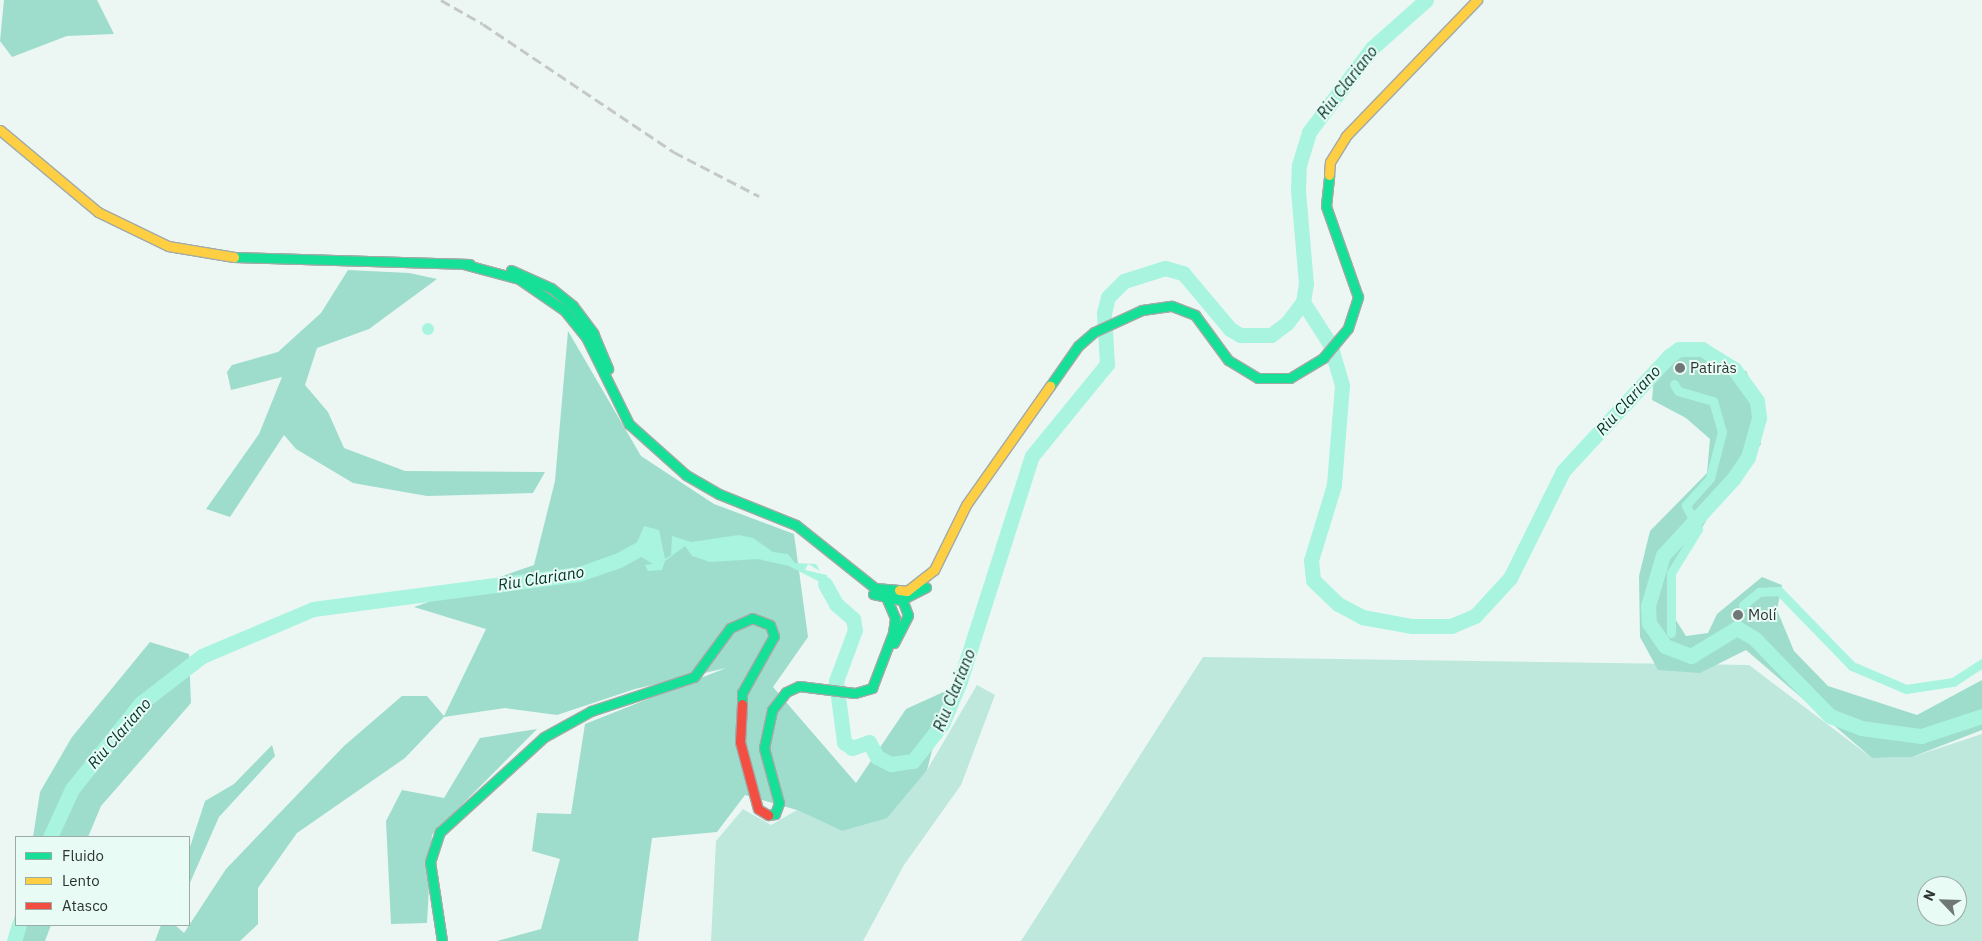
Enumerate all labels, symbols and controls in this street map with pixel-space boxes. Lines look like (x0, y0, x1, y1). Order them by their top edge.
water label: Riu Clariano (1313, 42, 1381, 122)
place label: Patiràs (1690, 359, 1737, 377)
water label: Riu Clariano (1592, 361, 1664, 439)
marker: Patiràs (1674, 362, 1686, 374)
water label: Riu Clariano (496, 562, 586, 594)
place label: Molí (1748, 606, 1776, 624)
marker: Molí (1732, 609, 1744, 621)
water label: Riu Clariano (929, 646, 979, 734)
water label: Riu Clariano (83, 694, 155, 772)
legend (15, 836, 190, 926)
text: Fluido (62, 846, 104, 865)
text: Lento (62, 871, 100, 890)
north arrow (1917, 876, 1967, 926)
text: N (1919, 887, 1939, 904)
text: Atasco (62, 896, 108, 915)

